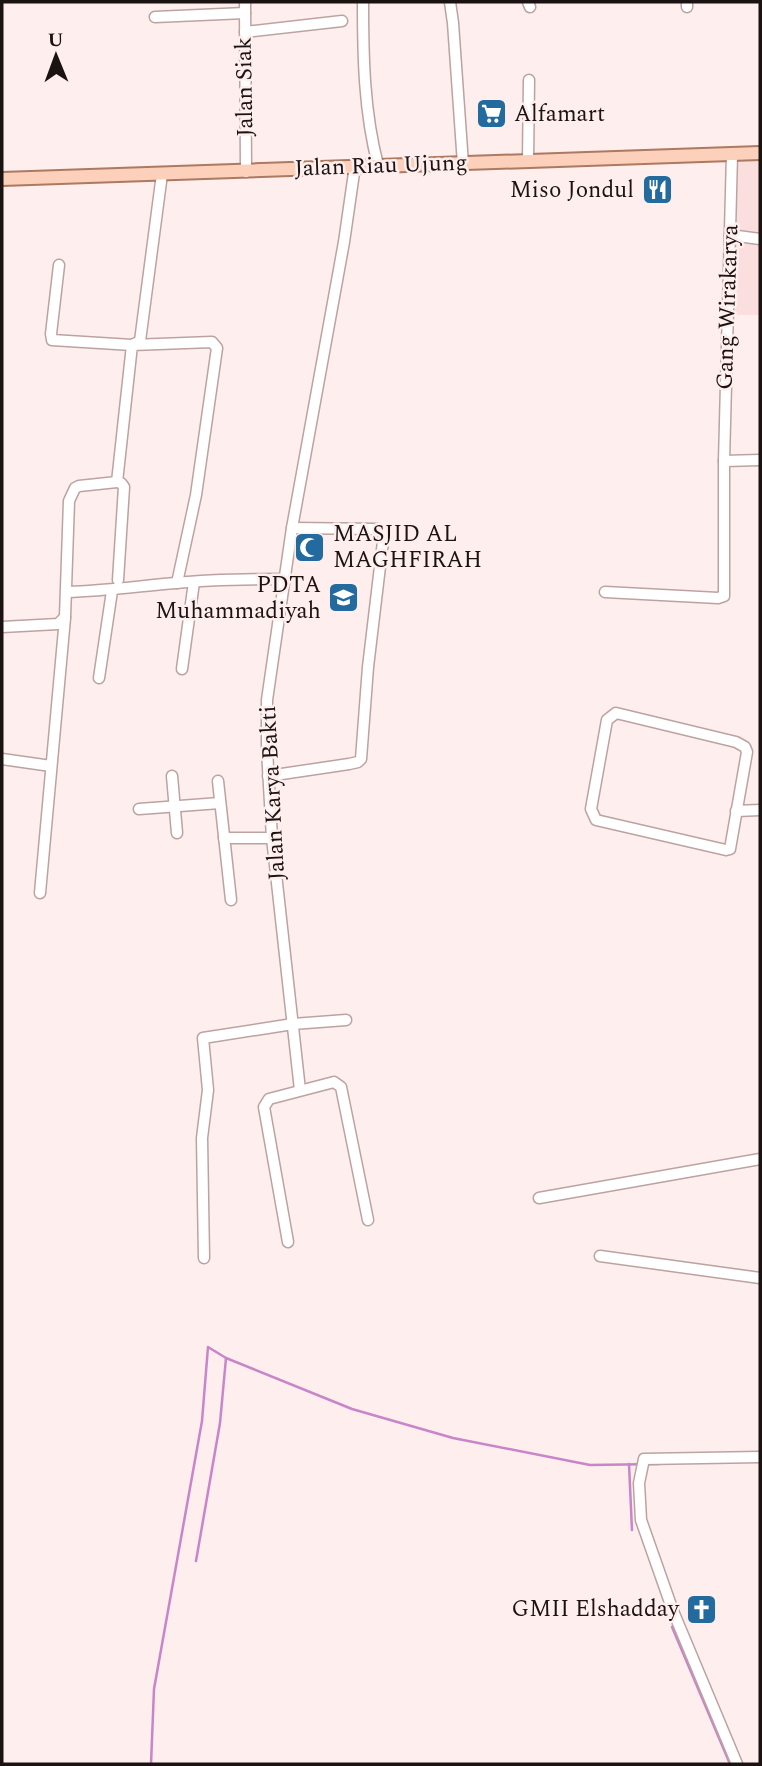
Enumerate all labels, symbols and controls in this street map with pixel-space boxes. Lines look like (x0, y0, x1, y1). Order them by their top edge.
north arrow (21, 21, 91, 91)
text: U (48, 26, 64, 55)
street label: Jalan Siak (227, 37, 263, 137)
supermarket icon: Alfamart (474, 97, 508, 131)
place label: Alfamart (514, 97, 605, 132)
street label: Jalan Riau Ujung (294, 145, 468, 187)
place label: Miso Jondul (510, 173, 634, 208)
restaurant icon: Miso Jondul (640, 173, 674, 207)
street label: Gang Wirakarya (708, 224, 748, 390)
place label: MASJID AL MAGHFIRAH (333, 517, 482, 578)
mosque icon: MASJID AL MAGHFIRAH (293, 530, 327, 564)
place label: PDTA Muhammadiyah (155, 568, 321, 629)
school or university icon: PDTA Muhammadiyah (327, 581, 361, 615)
street label: Jalan Karya Bakti (251, 705, 295, 881)
place label: GMII Elshadday (511, 1592, 680, 1627)
church icon: GMII Elshadday (685, 1592, 719, 1626)

